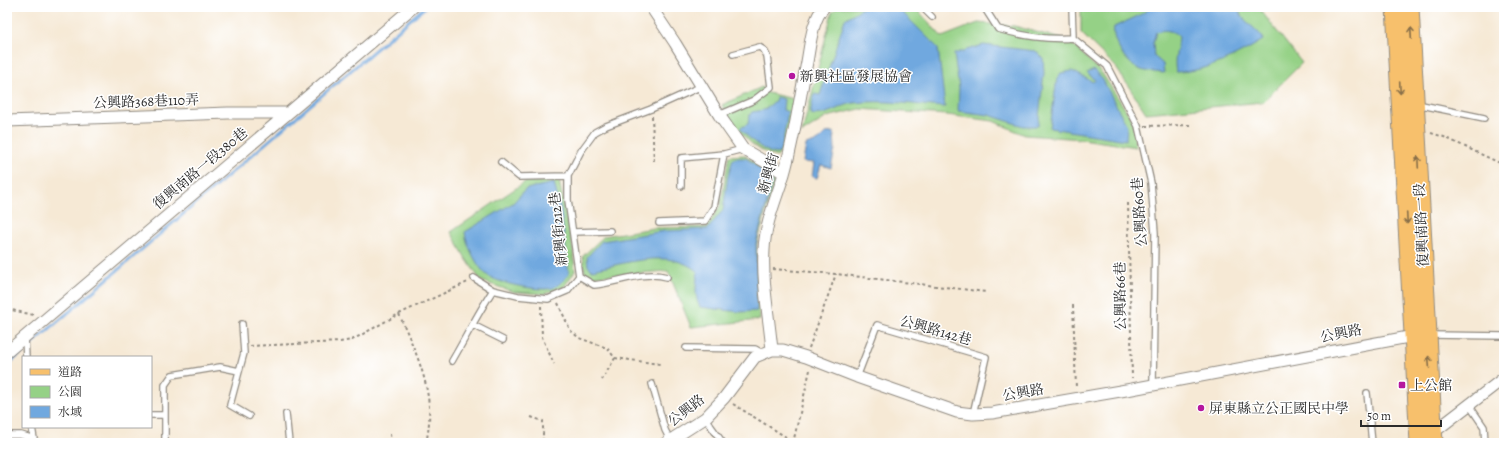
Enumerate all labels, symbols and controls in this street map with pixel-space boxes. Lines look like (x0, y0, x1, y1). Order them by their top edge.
one-way arrow (1407, 27, 1414, 40)
place label: 新興社區發展協會 (800, 67, 912, 86)
marker: 新興社區發展協會 (787, 71, 797, 81)
one-way arrow (1396, 81, 1403, 94)
street label: 公興路368巷110弄 (93, 90, 199, 113)
street label: 復興南路一段380巷 (149, 123, 252, 214)
street label: 新興街 (754, 150, 783, 196)
one-way arrow (1414, 156, 1422, 169)
street label: 公興路60巷 (1128, 176, 1151, 248)
street label: 復興南路一段 (1410, 183, 1433, 267)
street label: 新興街212巷 (545, 191, 572, 267)
one-way arrow (1403, 211, 1410, 224)
street label: 公興路66巷 (1110, 261, 1131, 331)
street label: 公興路142巷 (898, 311, 974, 350)
street label: 公興路 (1319, 320, 1364, 347)
legend (22, 356, 152, 428)
one-way arrow (1426, 356, 1433, 369)
text: 道路 (58, 364, 82, 380)
place label: 上公館 (1410, 376, 1452, 395)
street label: 公興路 (1001, 379, 1045, 405)
marker: 上公館 (1397, 380, 1407, 390)
text: 公園 (58, 384, 82, 400)
street label: 公興路 (664, 390, 709, 431)
place label: 屏東縣立公正國民中學 (1209, 399, 1349, 418)
scale bar (1361, 402, 1441, 428)
marker: 屏東縣立公正國民中學 (1196, 403, 1206, 413)
text: 水域 (58, 404, 82, 420)
text: 50 m (1367, 408, 1391, 424)

